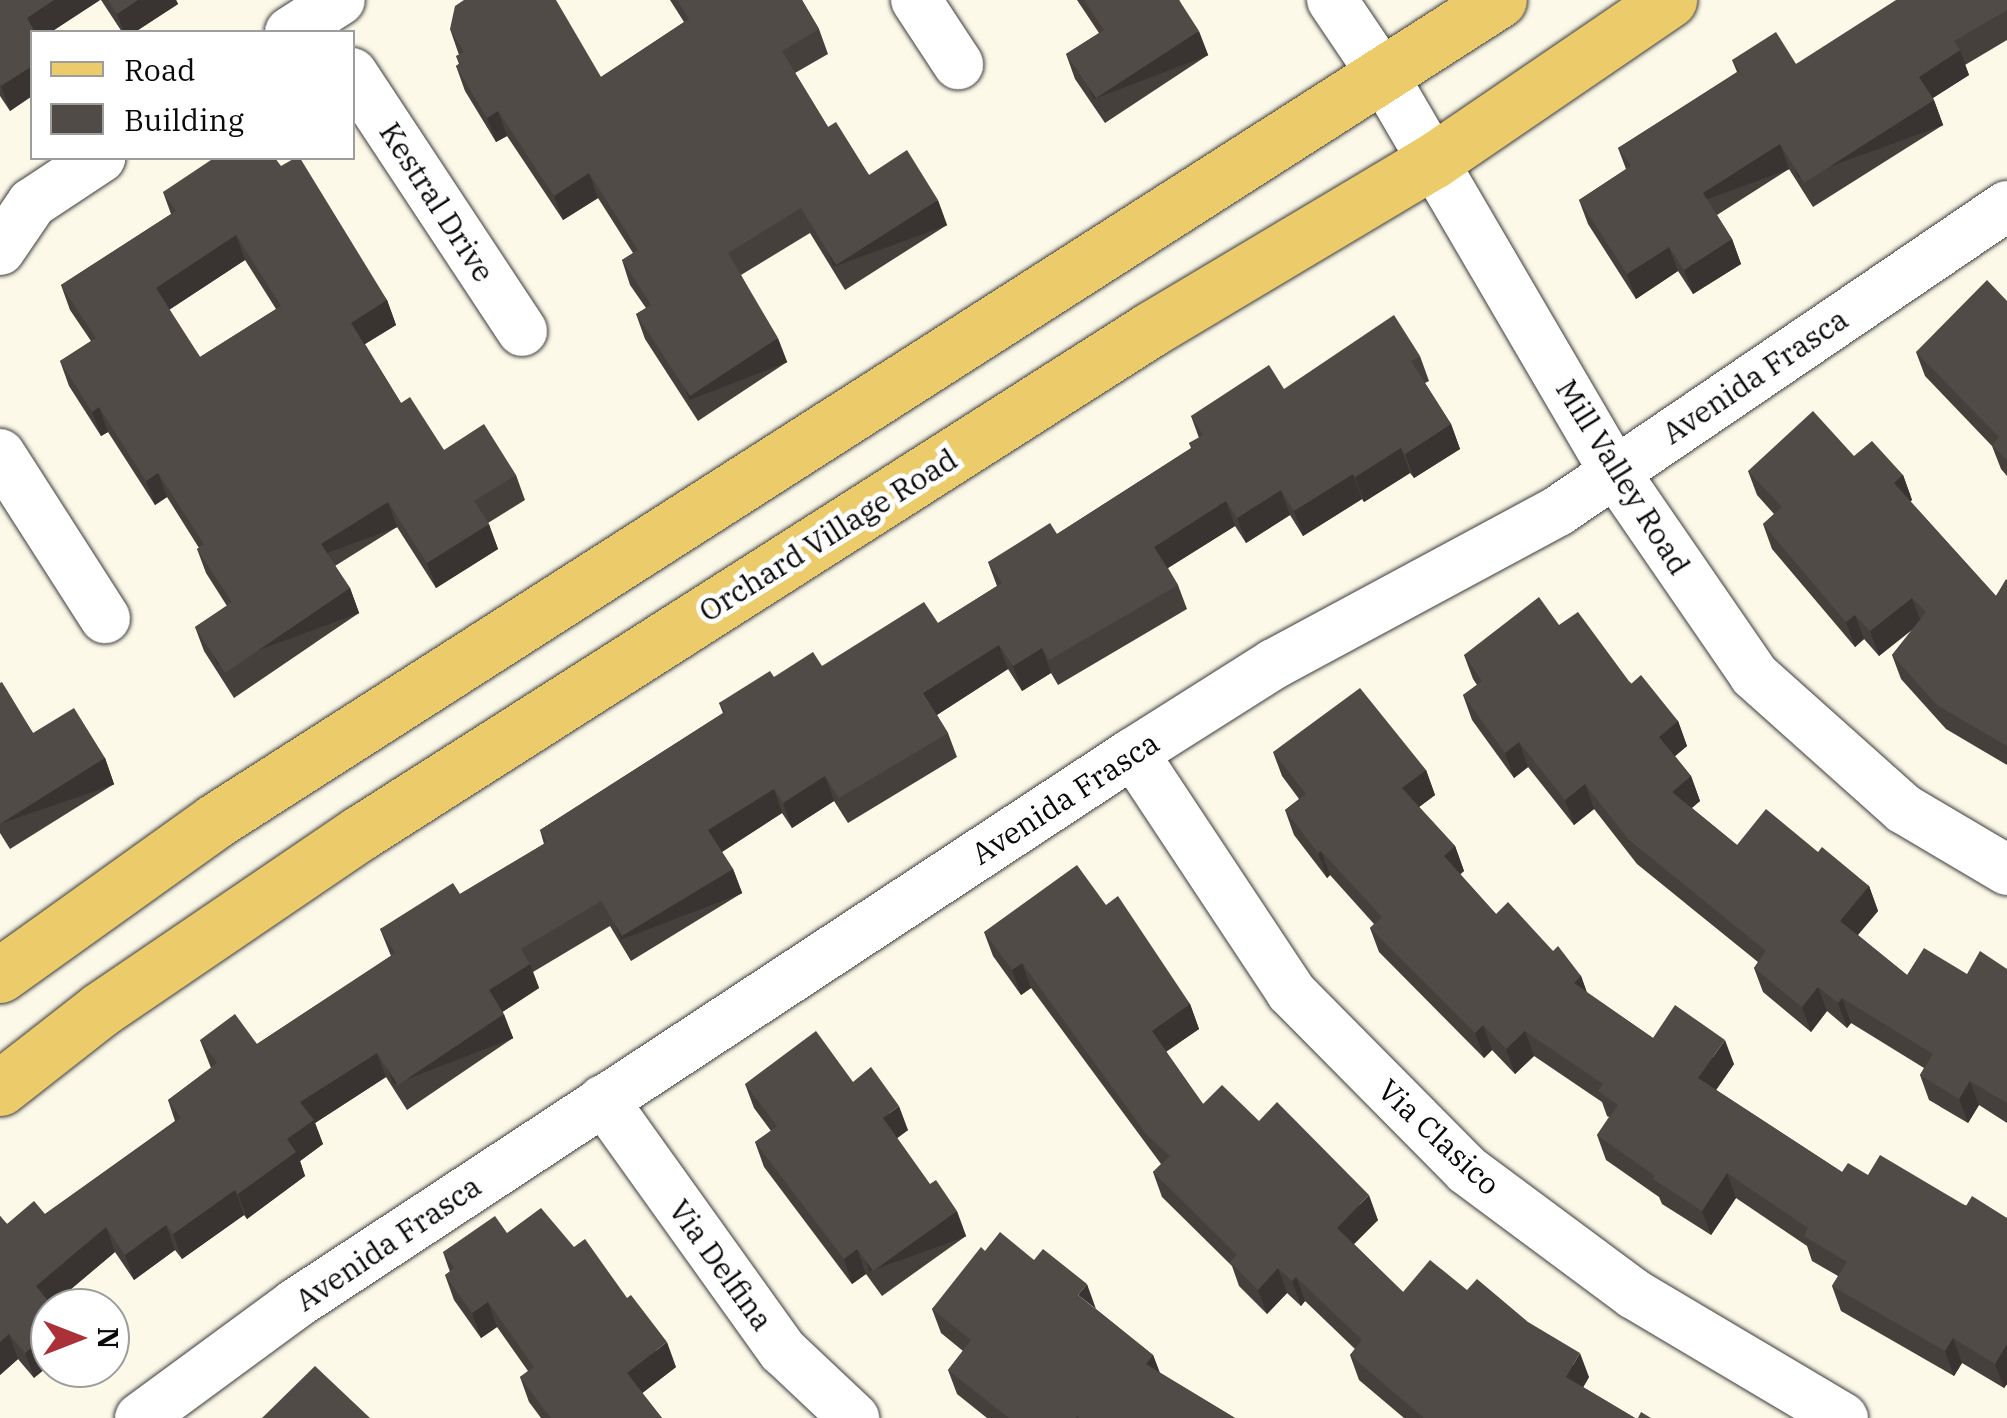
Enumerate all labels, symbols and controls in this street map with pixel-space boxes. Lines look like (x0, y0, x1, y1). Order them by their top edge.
legend (30, 30, 355, 160)
text: Road (124, 50, 196, 89)
text: Building (124, 100, 244, 139)
street label: Kestral Drive (372, 115, 502, 289)
street label: Avenida Frasca (1655, 301, 1855, 451)
street label: Mill Valley Road (1549, 373, 1697, 581)
street label: Orchard Village Road (692, 441, 964, 629)
street label: Avenida Frasca (965, 724, 1165, 872)
street label: Via Clasico (1371, 1072, 1507, 1202)
street label: Avenida Frasca (288, 1168, 488, 1318)
street label: Via Delfina (661, 1193, 781, 1337)
north arrow (30, 1288, 130, 1388)
text: N (90, 1327, 127, 1349)

